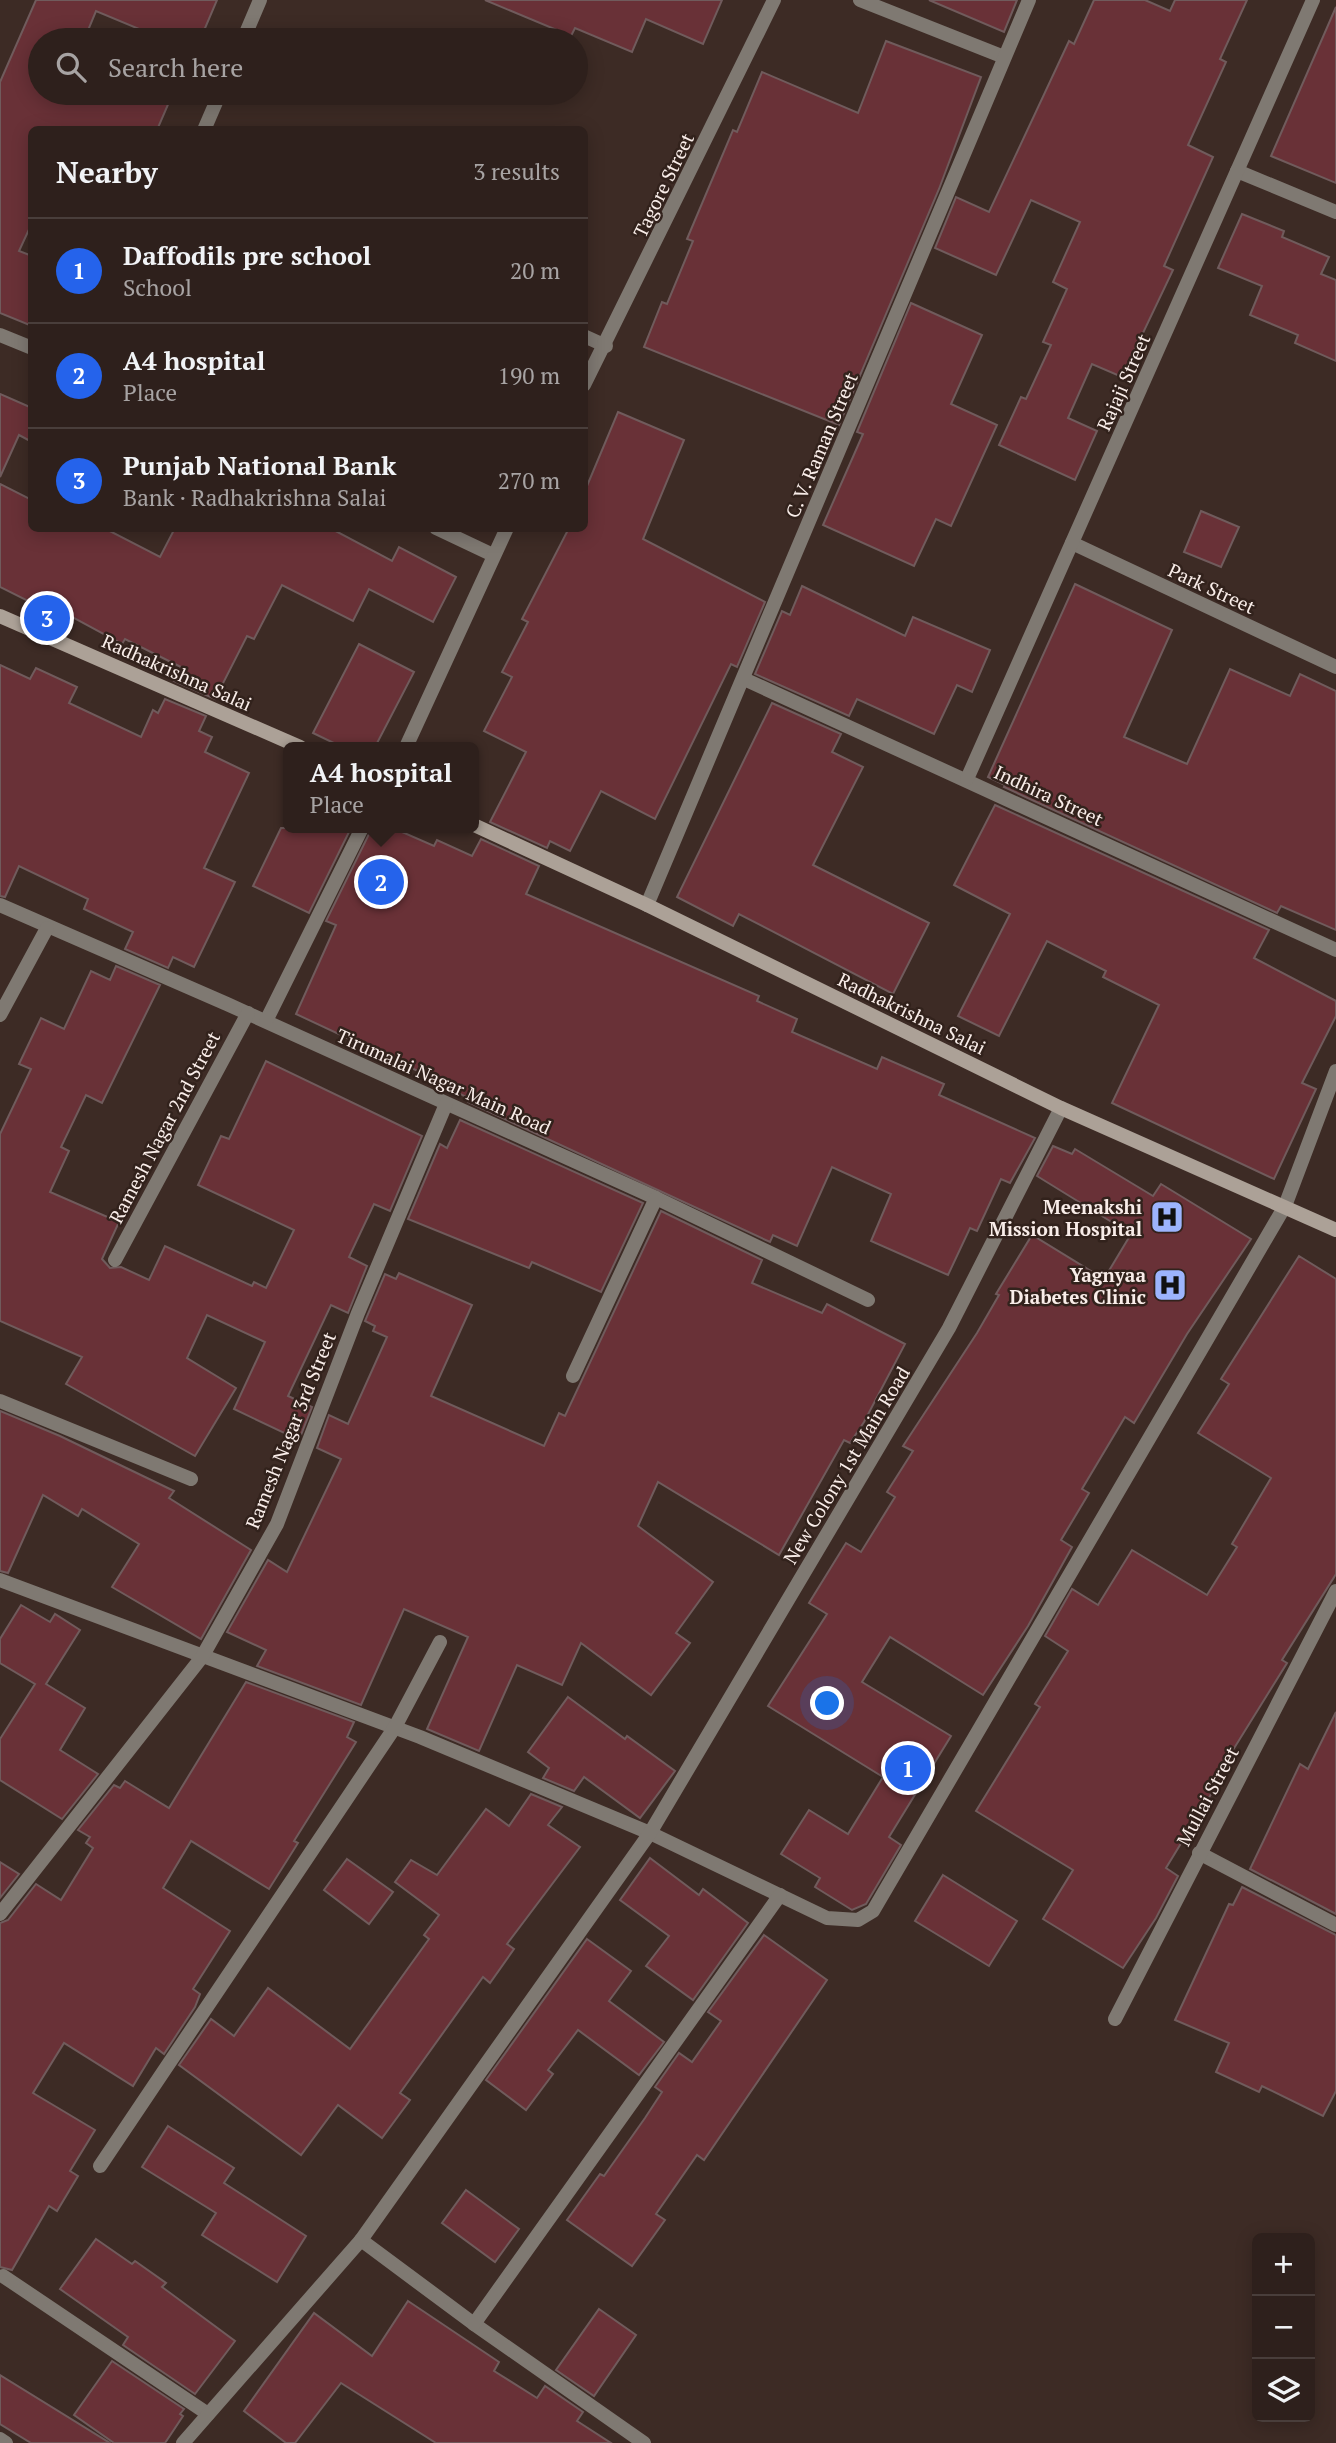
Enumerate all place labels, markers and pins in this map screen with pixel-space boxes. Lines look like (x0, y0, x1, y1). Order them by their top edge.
pin: 3 (24, 592, 70, 644)
pin: 2 (358, 856, 404, 908)
place label: Meenakshi Mission Hospital (989, 1194, 1142, 1241)
hospital icon: Meenakshi Mission Hospital (1148, 1198, 1186, 1236)
place label: Yagnyaa Diabetes Clinic (1010, 1262, 1146, 1309)
hospital icon: Yagnyaa Diabetes Clinic (1151, 1266, 1189, 1304)
pin: 1 (885, 1742, 931, 1794)

